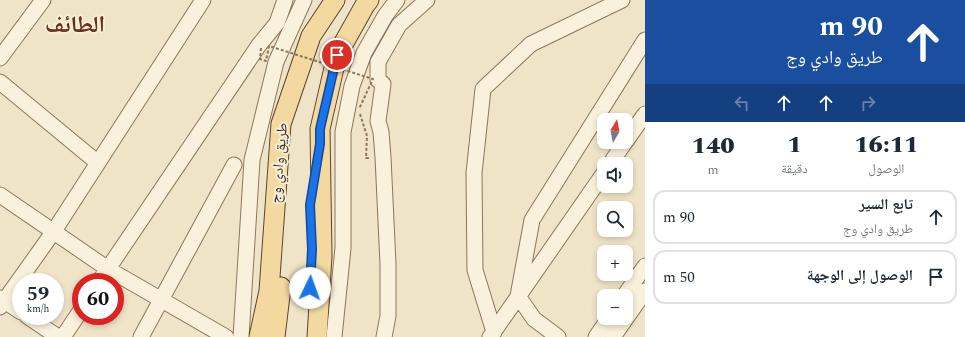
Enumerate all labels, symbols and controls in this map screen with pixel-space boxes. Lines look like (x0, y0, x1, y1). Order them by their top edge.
text: 90 m (819, 5, 883, 48)
district label: الطائف (45, 8, 105, 43)
icon: ahead (897, 16, 949, 68)
pin (320, 38, 354, 72)
icon: arrive (326, 44, 348, 66)
text: طريق وادي وج (786, 44, 883, 71)
icon: left (731, 92, 753, 114)
icon: ahead (773, 92, 795, 114)
icon: ahead (815, 92, 837, 114)
icon: right (857, 92, 879, 114)
north arrow (597, 113, 633, 149)
map controls (597, 113, 633, 325)
street label: طريق وادي وج (264, 122, 294, 204)
text: 1 (787, 127, 802, 163)
text: 16:11 (854, 127, 919, 163)
text: 140 (692, 128, 735, 164)
button: sound (597, 157, 633, 193)
text: دقيقة (781, 159, 808, 179)
text: الوصول (868, 159, 904, 179)
text: m (708, 160, 719, 180)
text: تابع السير (859, 193, 913, 216)
button: search (597, 201, 633, 237)
text: 90 m (663, 206, 695, 229)
icon: ahead (925, 206, 947, 228)
text: طريق وادي وج (843, 219, 913, 239)
button: + (597, 245, 633, 281)
text: الوصول إلى الوجهة (807, 264, 913, 287)
text: 50 m (663, 266, 695, 289)
icon: arrive (925, 266, 947, 288)
position arrow (289, 267, 331, 309)
speed limit sign: 60 (72, 273, 124, 325)
text: 59 (27, 279, 49, 309)
button: − (597, 289, 633, 325)
text: km/h (27, 301, 49, 317)

